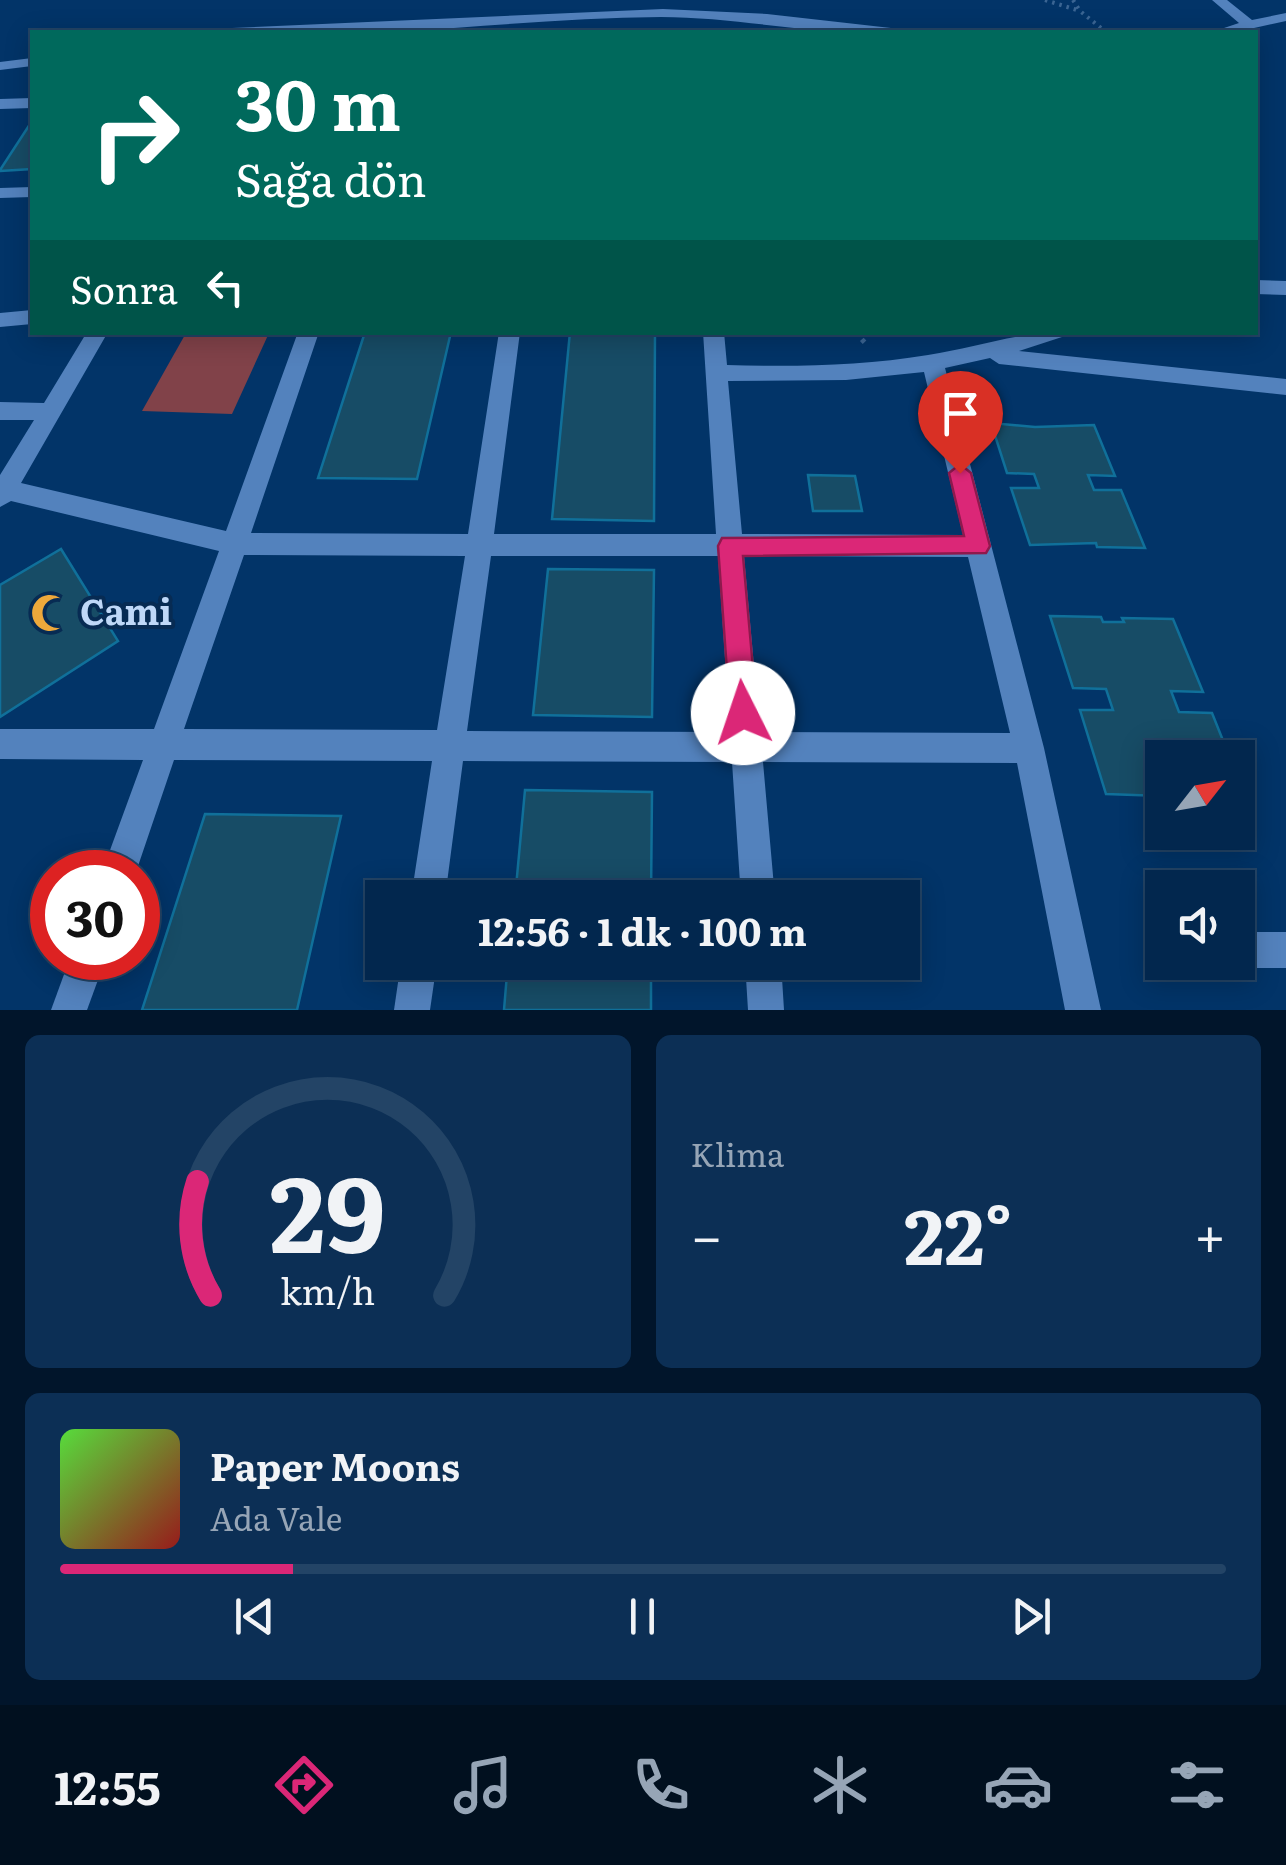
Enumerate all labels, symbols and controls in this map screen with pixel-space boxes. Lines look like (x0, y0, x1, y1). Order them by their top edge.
text: 30 m (235, 49, 401, 153)
icon: right (70, 70, 200, 200)
text: Sağa dön (235, 144, 426, 211)
text: Sonra (70, 259, 178, 316)
icon: left (198, 260, 253, 315)
pin (918, 371, 1003, 474)
icon: arrive (933, 386, 988, 441)
place label: Cami (80, 584, 172, 636)
mosque icon: Cami (29, 592, 71, 634)
position arrow (691, 661, 795, 765)
north arrow (1145, 740, 1255, 850)
map controls (1145, 740, 1255, 980)
speed limit sign: 30 (30, 850, 160, 980)
button: sound (1145, 870, 1255, 980)
text: 12:56 · 1 dk · 100 m (478, 901, 807, 958)
text: Klima (691, 1129, 784, 1177)
text: 29 (270, 1131, 386, 1285)
text: 22° (904, 1177, 1012, 1288)
text: − (691, 1192, 723, 1274)
text: + (1194, 1192, 1226, 1274)
text: km/h (280, 1263, 375, 1316)
text: Paper Moons (210, 1436, 460, 1493)
text: Ada Vale (210, 1493, 342, 1541)
icon: previous (227, 1589, 282, 1644)
icon: pause (615, 1589, 670, 1644)
icon: next (1004, 1589, 1059, 1644)
icon: directions (269, 1750, 339, 1820)
icon: music (448, 1750, 518, 1820)
icon: phone (626, 1750, 696, 1820)
icon: climate (805, 1750, 875, 1820)
icon: car (983, 1750, 1053, 1820)
icon: filters (1162, 1750, 1232, 1820)
text: 12:55 (54, 1752, 161, 1819)

